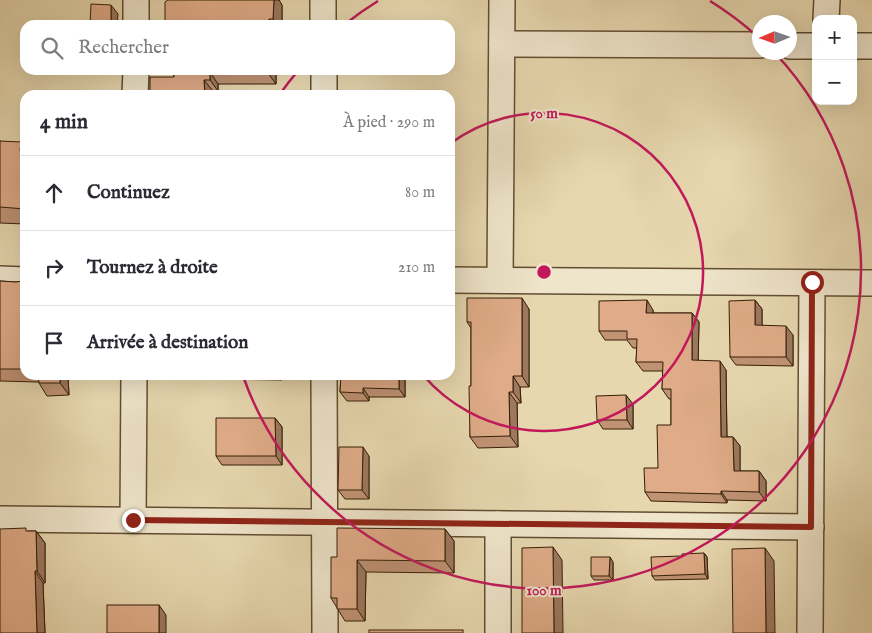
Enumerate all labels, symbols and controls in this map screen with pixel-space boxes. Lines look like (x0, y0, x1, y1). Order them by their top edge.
north arrow (752, 15, 797, 60)
map controls (812, 15, 857, 105)
button: + (812, 15, 857, 60)
search box (20, 20, 455, 75)
icon: search (38, 34, 66, 62)
text: Rechercher (78, 36, 169, 60)
button: − (812, 60, 857, 105)
text: 50 m (530, 104, 558, 123)
text: 4 min (40, 109, 88, 136)
text: À pied · 290 m (343, 113, 435, 133)
icon: ahead (40, 179, 68, 207)
text: Continuez (87, 181, 170, 205)
text: 80 m (405, 183, 435, 203)
icon: right (40, 254, 68, 282)
text: Tournez à droite (87, 256, 218, 280)
text: 210 m (398, 258, 435, 278)
centre of rings (535, 263, 553, 281)
route start (801, 271, 824, 294)
icon: arrive (40, 329, 68, 357)
text: Arrivée à destination (87, 331, 248, 355)
route end (122, 509, 145, 532)
text: 100 m (526, 581, 562, 600)

